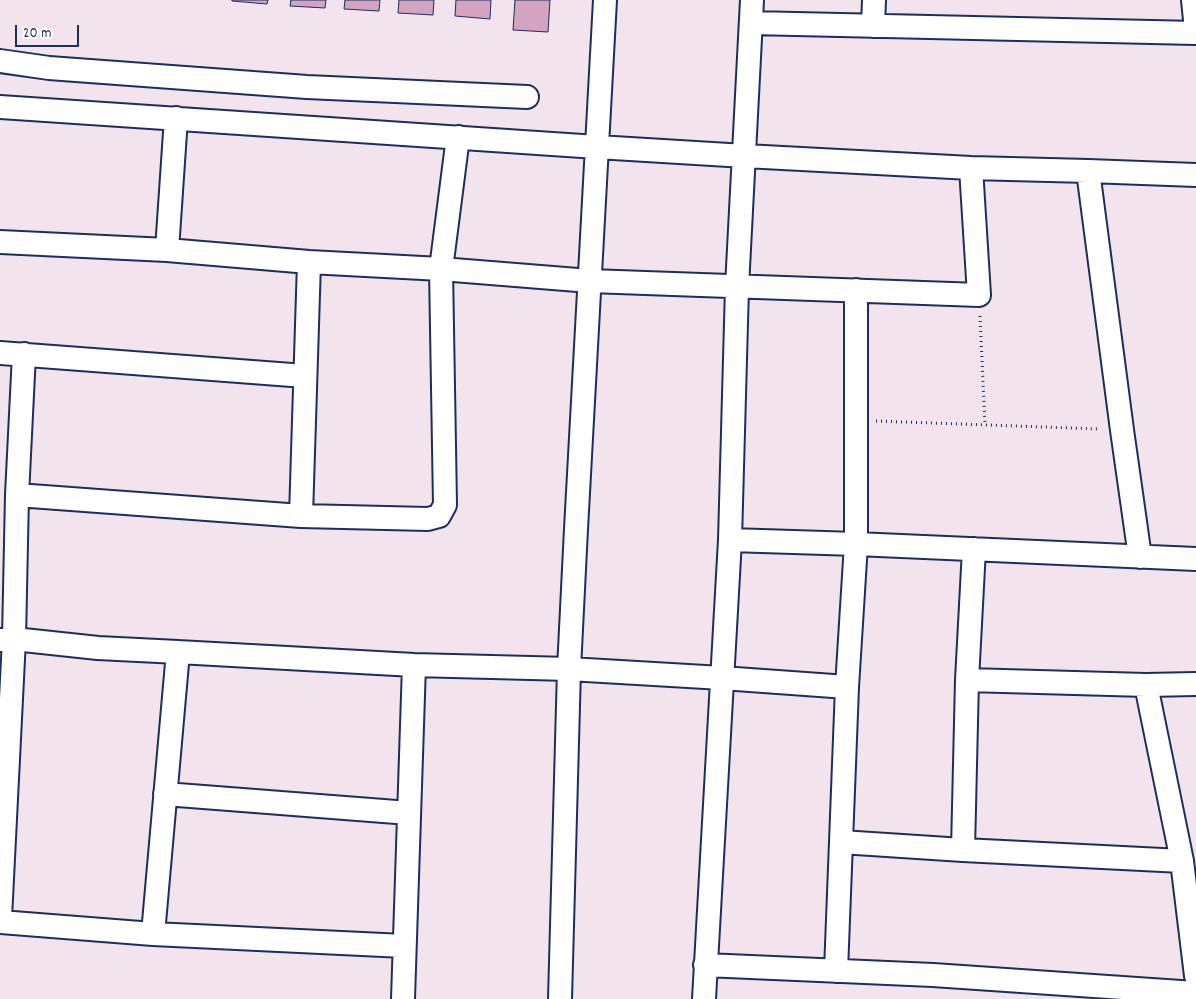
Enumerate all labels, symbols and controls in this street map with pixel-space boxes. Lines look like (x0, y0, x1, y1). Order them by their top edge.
scale bar (18, 15, 81, 47)
text: 20 m (23, 23, 51, 45)

